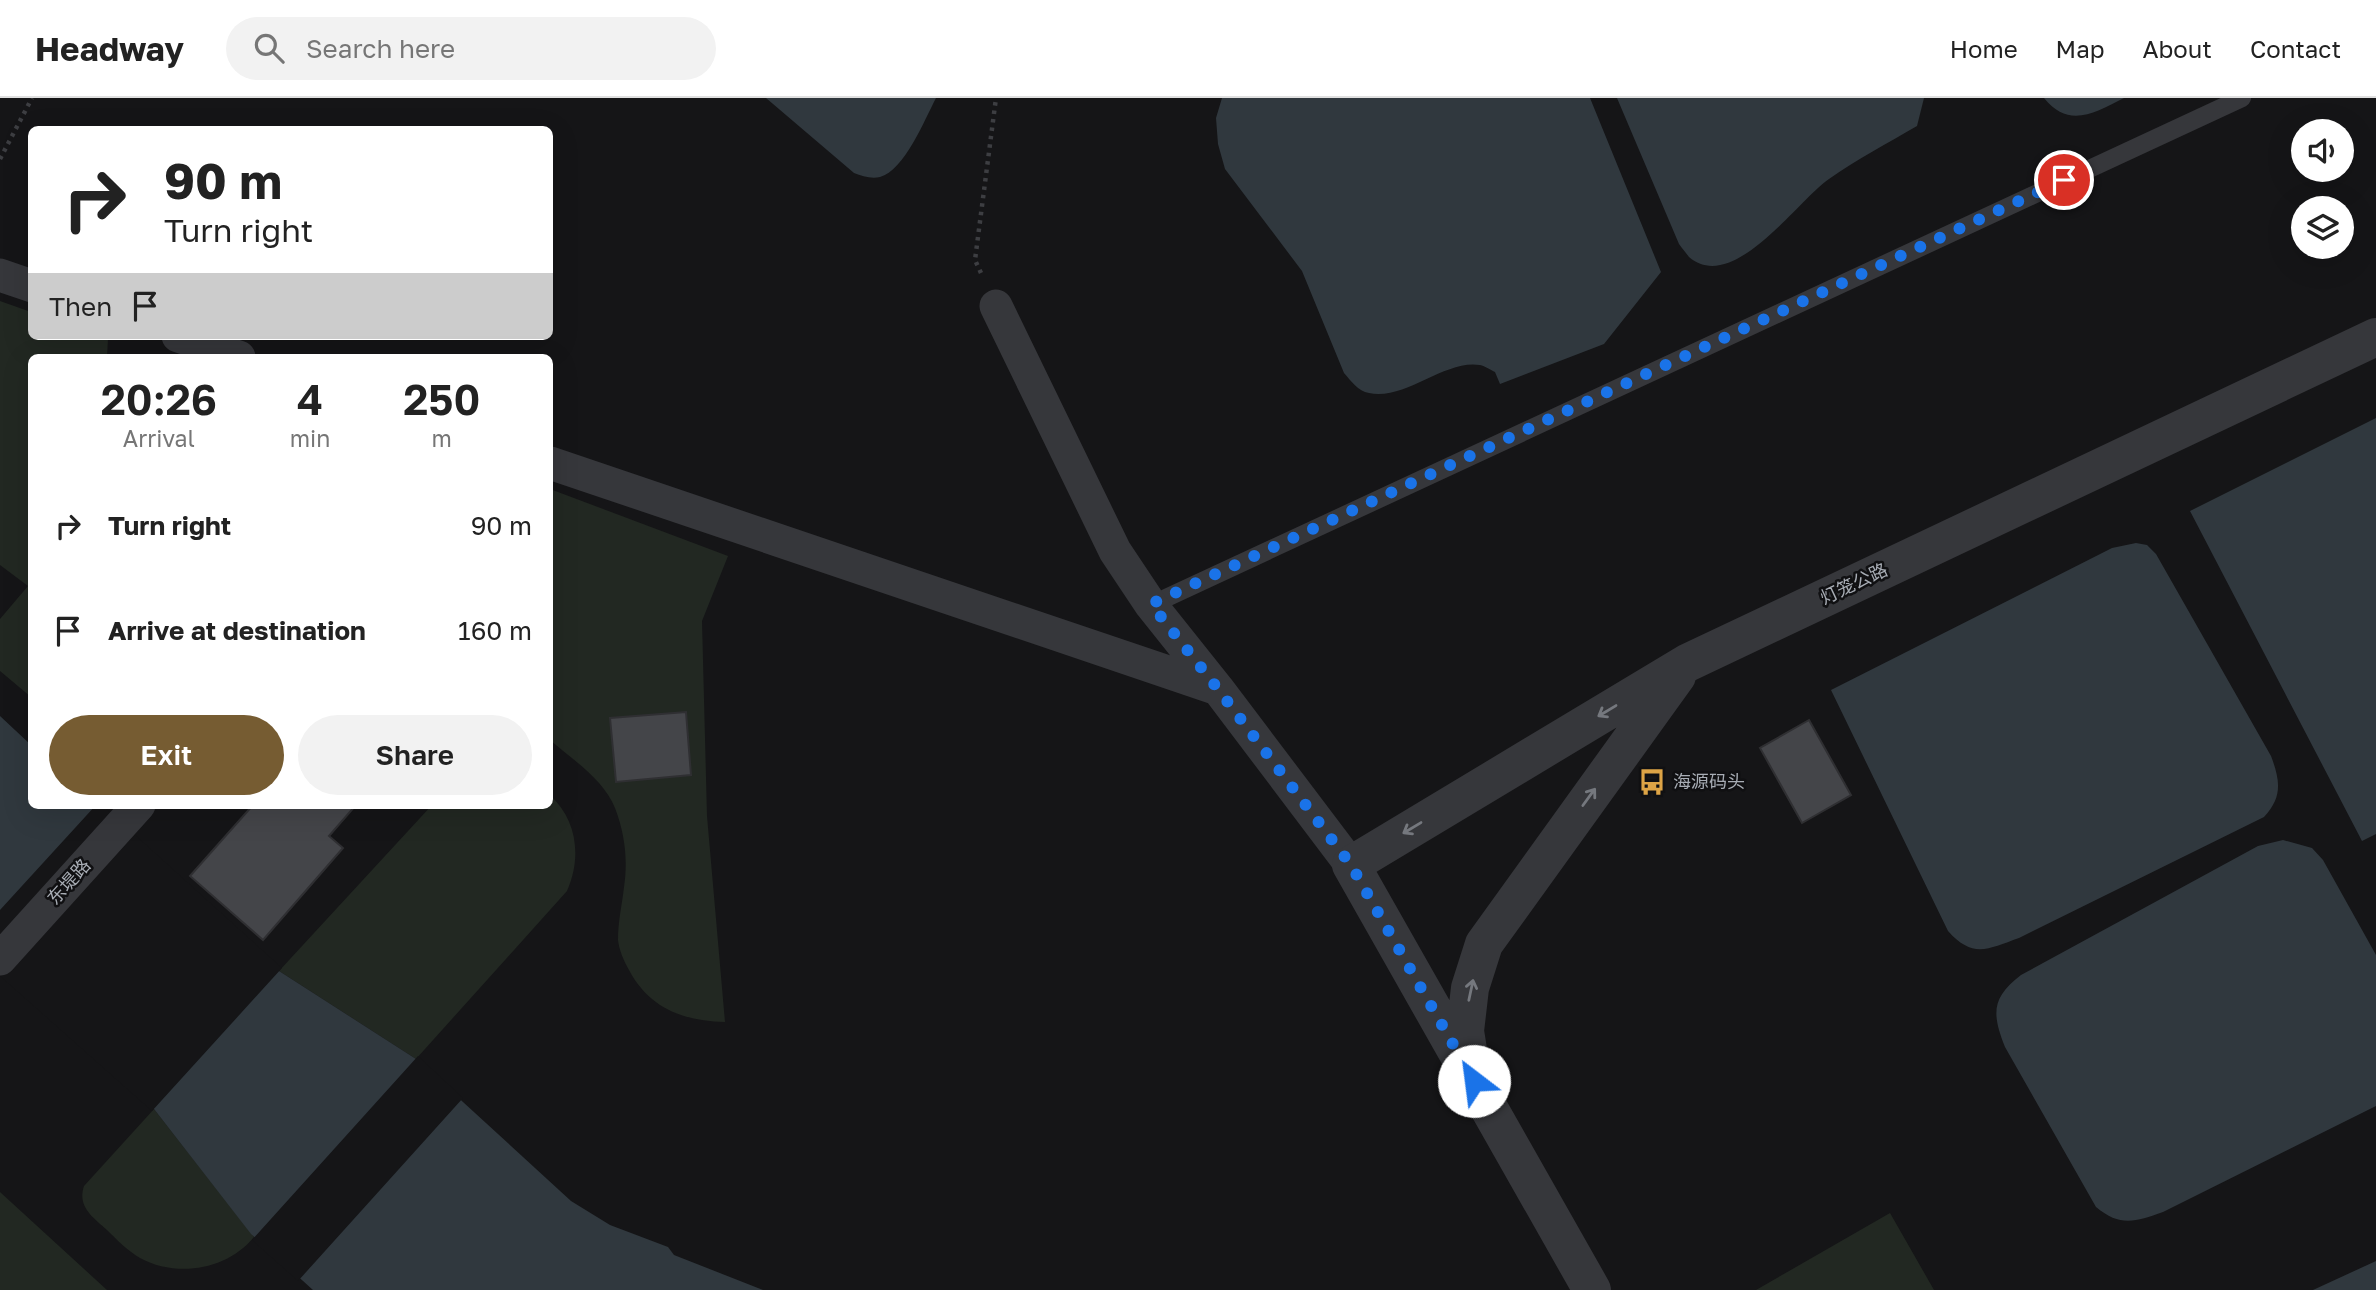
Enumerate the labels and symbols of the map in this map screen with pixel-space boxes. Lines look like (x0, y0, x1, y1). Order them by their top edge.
pin (2034, 150, 2094, 210)
street label: 灯笼公路 (1816, 558, 1891, 608)
one-way arrow (1598, 704, 1618, 718)
bus stop icon: 海源码头 (1637, 767, 1667, 797)
place label: 海源码头 (1673, 770, 1745, 792)
one-way arrow (1581, 788, 1596, 807)
one-way arrow (1403, 822, 1423, 836)
street label: 东堤路 (42, 854, 94, 909)
one-way arrow (1466, 979, 1479, 1001)
position arrow (1437, 1044, 1511, 1118)

